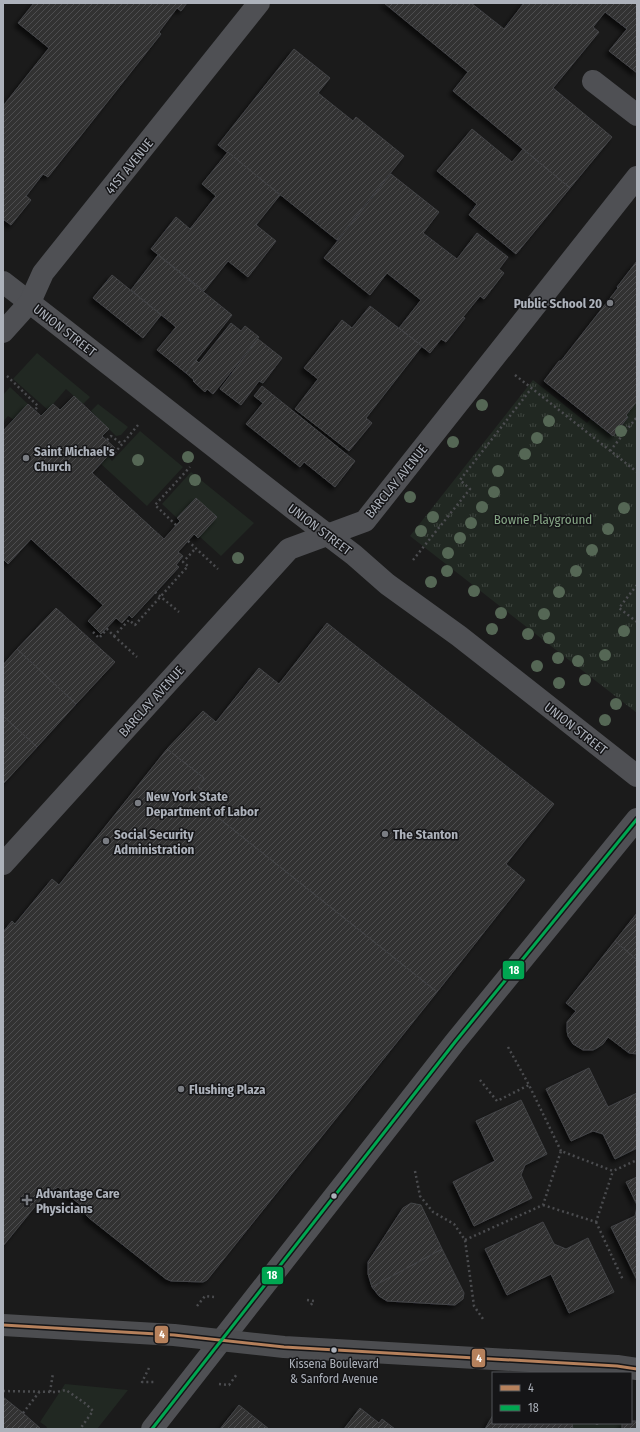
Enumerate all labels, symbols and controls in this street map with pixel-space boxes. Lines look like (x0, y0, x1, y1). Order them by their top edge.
street label: 41ST AVENUE (103, 136, 156, 197)
place label: Public School 20 (514, 296, 602, 311)
marker: Public School 20 (605, 298, 615, 308)
street label: UNION STREET (30, 301, 99, 360)
street label: BARCLAY AVENUE (362, 442, 431, 521)
place label: Saint Michael's Church (34, 444, 115, 474)
marker: Saint Michael's Church (21, 453, 31, 463)
street label: UNION STREET (285, 501, 354, 558)
park label: Bowne Playground (494, 512, 592, 527)
street label: BARCLAY AVENUE (116, 663, 187, 740)
street label: UNION STREET (541, 699, 610, 758)
place label: New York State Department of Labor (146, 789, 259, 819)
marker: New York State Department of Labor (133, 798, 143, 808)
place label: Social Security Administration (113, 827, 195, 857)
place label: The Stanton (393, 827, 458, 842)
marker: The Stanton (380, 829, 390, 839)
marker: Social Security Administration (101, 836, 111, 846)
line badge: 18 (502, 960, 525, 980)
text: 18 (509, 964, 519, 977)
place label: Flushing Plaza (189, 1082, 266, 1097)
marker: Flushing Plaza (176, 1084, 186, 1094)
place label: Advantage Care Physicians (35, 1186, 120, 1216)
unlabelled marker (329, 1191, 339, 1201)
marker: Advantage Care Physicians (21, 1194, 33, 1206)
line badge: 18 (261, 1266, 284, 1285)
text: 18 (267, 1269, 277, 1282)
line badge: 4 (154, 1325, 169, 1344)
text: 4 (159, 1328, 165, 1341)
marker: Kissena Boulevard & Sanford Avenue (329, 1345, 339, 1355)
line badge: 4 (471, 1348, 486, 1368)
text: 4 (476, 1352, 482, 1365)
place label: Kissena Boulevard & Sanford Avenue (289, 1357, 379, 1386)
legend (492, 1372, 632, 1424)
text: 4 (528, 1381, 534, 1395)
text: 18 (528, 1401, 539, 1415)

